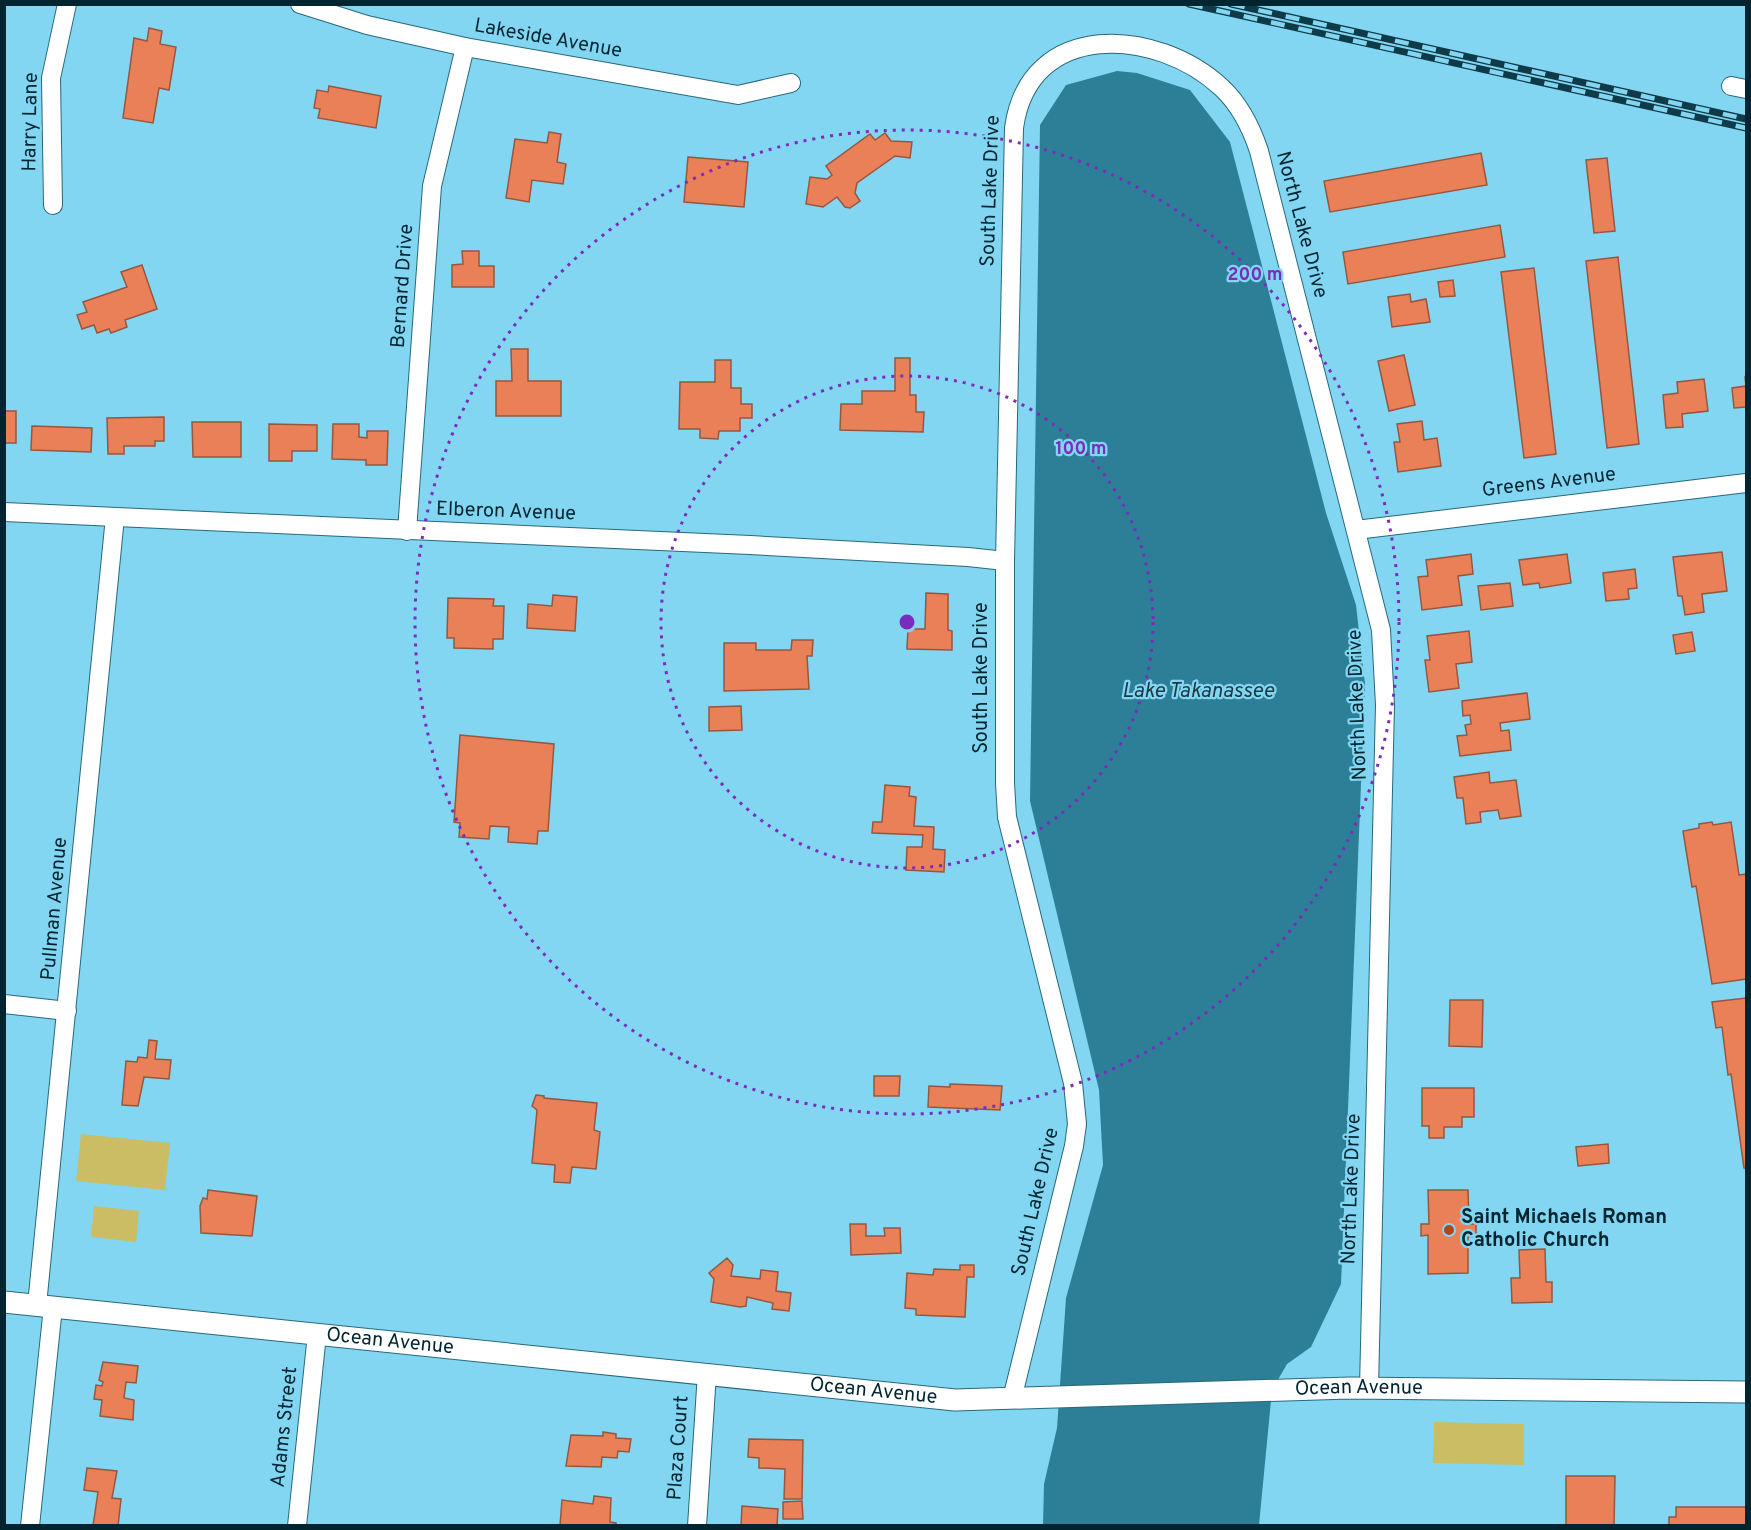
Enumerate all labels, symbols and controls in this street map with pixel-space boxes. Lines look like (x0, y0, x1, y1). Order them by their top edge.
street label: Lakeside Avenue (472, 13, 624, 65)
street label: Harry Lane (17, 72, 45, 172)
street label: South Lake Drive (975, 115, 1007, 267)
street label: North Lake Drive (1269, 149, 1333, 301)
street label: Bernard Drive (386, 223, 420, 349)
text: 200 m (1227, 264, 1283, 287)
text: 100 m (1055, 438, 1107, 461)
street label: Greens Avenue (1481, 462, 1617, 504)
street label: Elberon Avenue (436, 497, 576, 527)
street label: South Lake Drive (969, 602, 995, 754)
centre of rings (897, 612, 917, 632)
street label: North Lake Drive (1342, 629, 1374, 781)
water label: Lake Takanassee (1122, 678, 1275, 705)
street label: Pullman Avenue (36, 836, 74, 982)
street label: North Lake Drive (1336, 1113, 1368, 1265)
street label: South Lake Drive (1006, 1125, 1066, 1279)
place label: Saint Michaels Roman Catholic Church (1461, 1205, 1667, 1254)
marker: Saint Michaels Roman Catholic Church (1442, 1223, 1456, 1237)
street label: Ocean Avenue (325, 1322, 455, 1361)
street label: Adams Street (266, 1365, 304, 1489)
street label: Ocean Avenue (808, 1372, 938, 1411)
street label: Ocean Avenue (1294, 1375, 1423, 1403)
street label: Plaza Court (662, 1395, 696, 1501)

